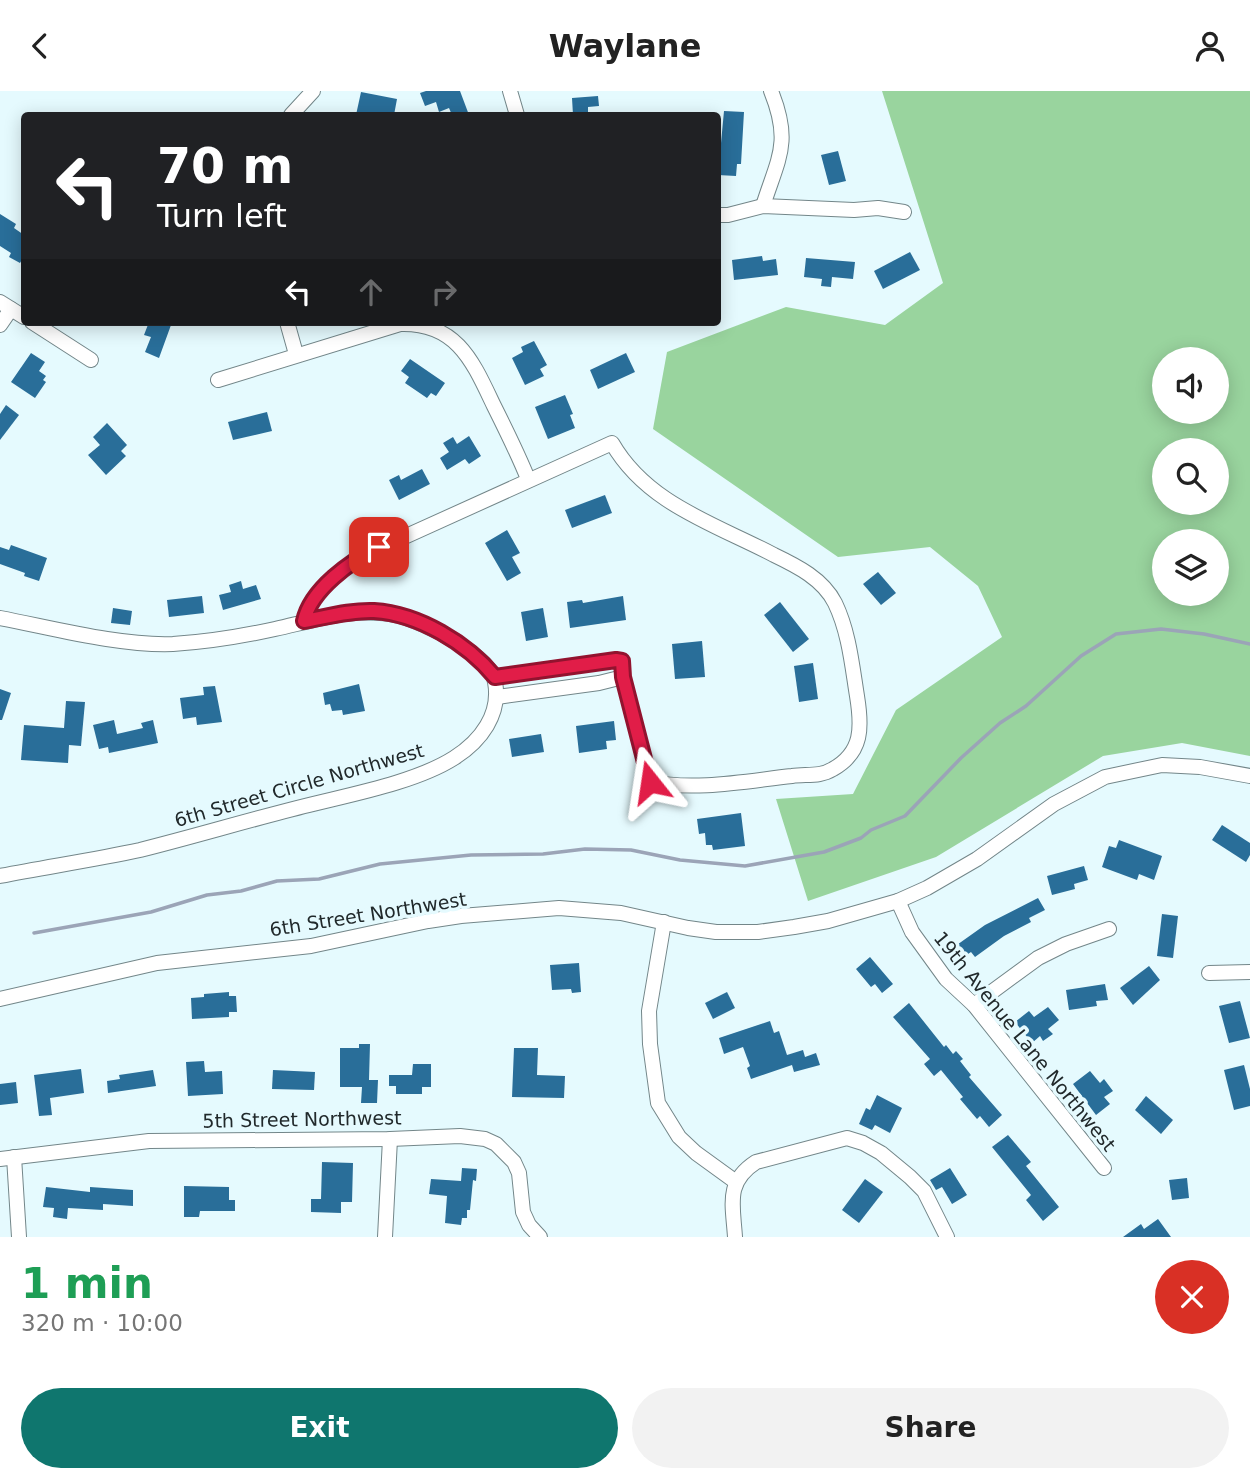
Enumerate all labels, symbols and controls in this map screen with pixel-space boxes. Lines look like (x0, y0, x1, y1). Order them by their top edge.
icon: back (21, 27, 59, 65)
text: Waylane (549, 27, 701, 65)
icon: person (1191, 27, 1229, 65)
text: 70 m (157, 138, 293, 195)
icon: left (42, 140, 133, 231)
text: Turn left (157, 197, 287, 235)
icon: left (279, 273, 317, 311)
icon: ahead (352, 273, 390, 311)
icon: right (425, 273, 463, 311)
map controls (1152, 347, 1229, 606)
button: sound (1152, 347, 1229, 424)
button: search (1152, 438, 1229, 515)
pin (349, 517, 409, 577)
icon: arrive (360, 528, 398, 566)
button: layers (1152, 529, 1229, 606)
street label: 6th Street Circle Northwest (172, 739, 426, 831)
position arrow (613, 745, 687, 819)
street label: 6th Street Northwest (268, 888, 468, 940)
street label: 19th Avenue Lane Northwest (930, 927, 1120, 1155)
street label: 5th Street Northwest (202, 1106, 402, 1132)
text: 1 min (21, 1259, 153, 1308)
button: close (1155, 1260, 1229, 1334)
text: 320 m · 10:00 (21, 1310, 183, 1336)
button: Exit (21, 1388, 618, 1468)
button: Share (632, 1388, 1229, 1468)

